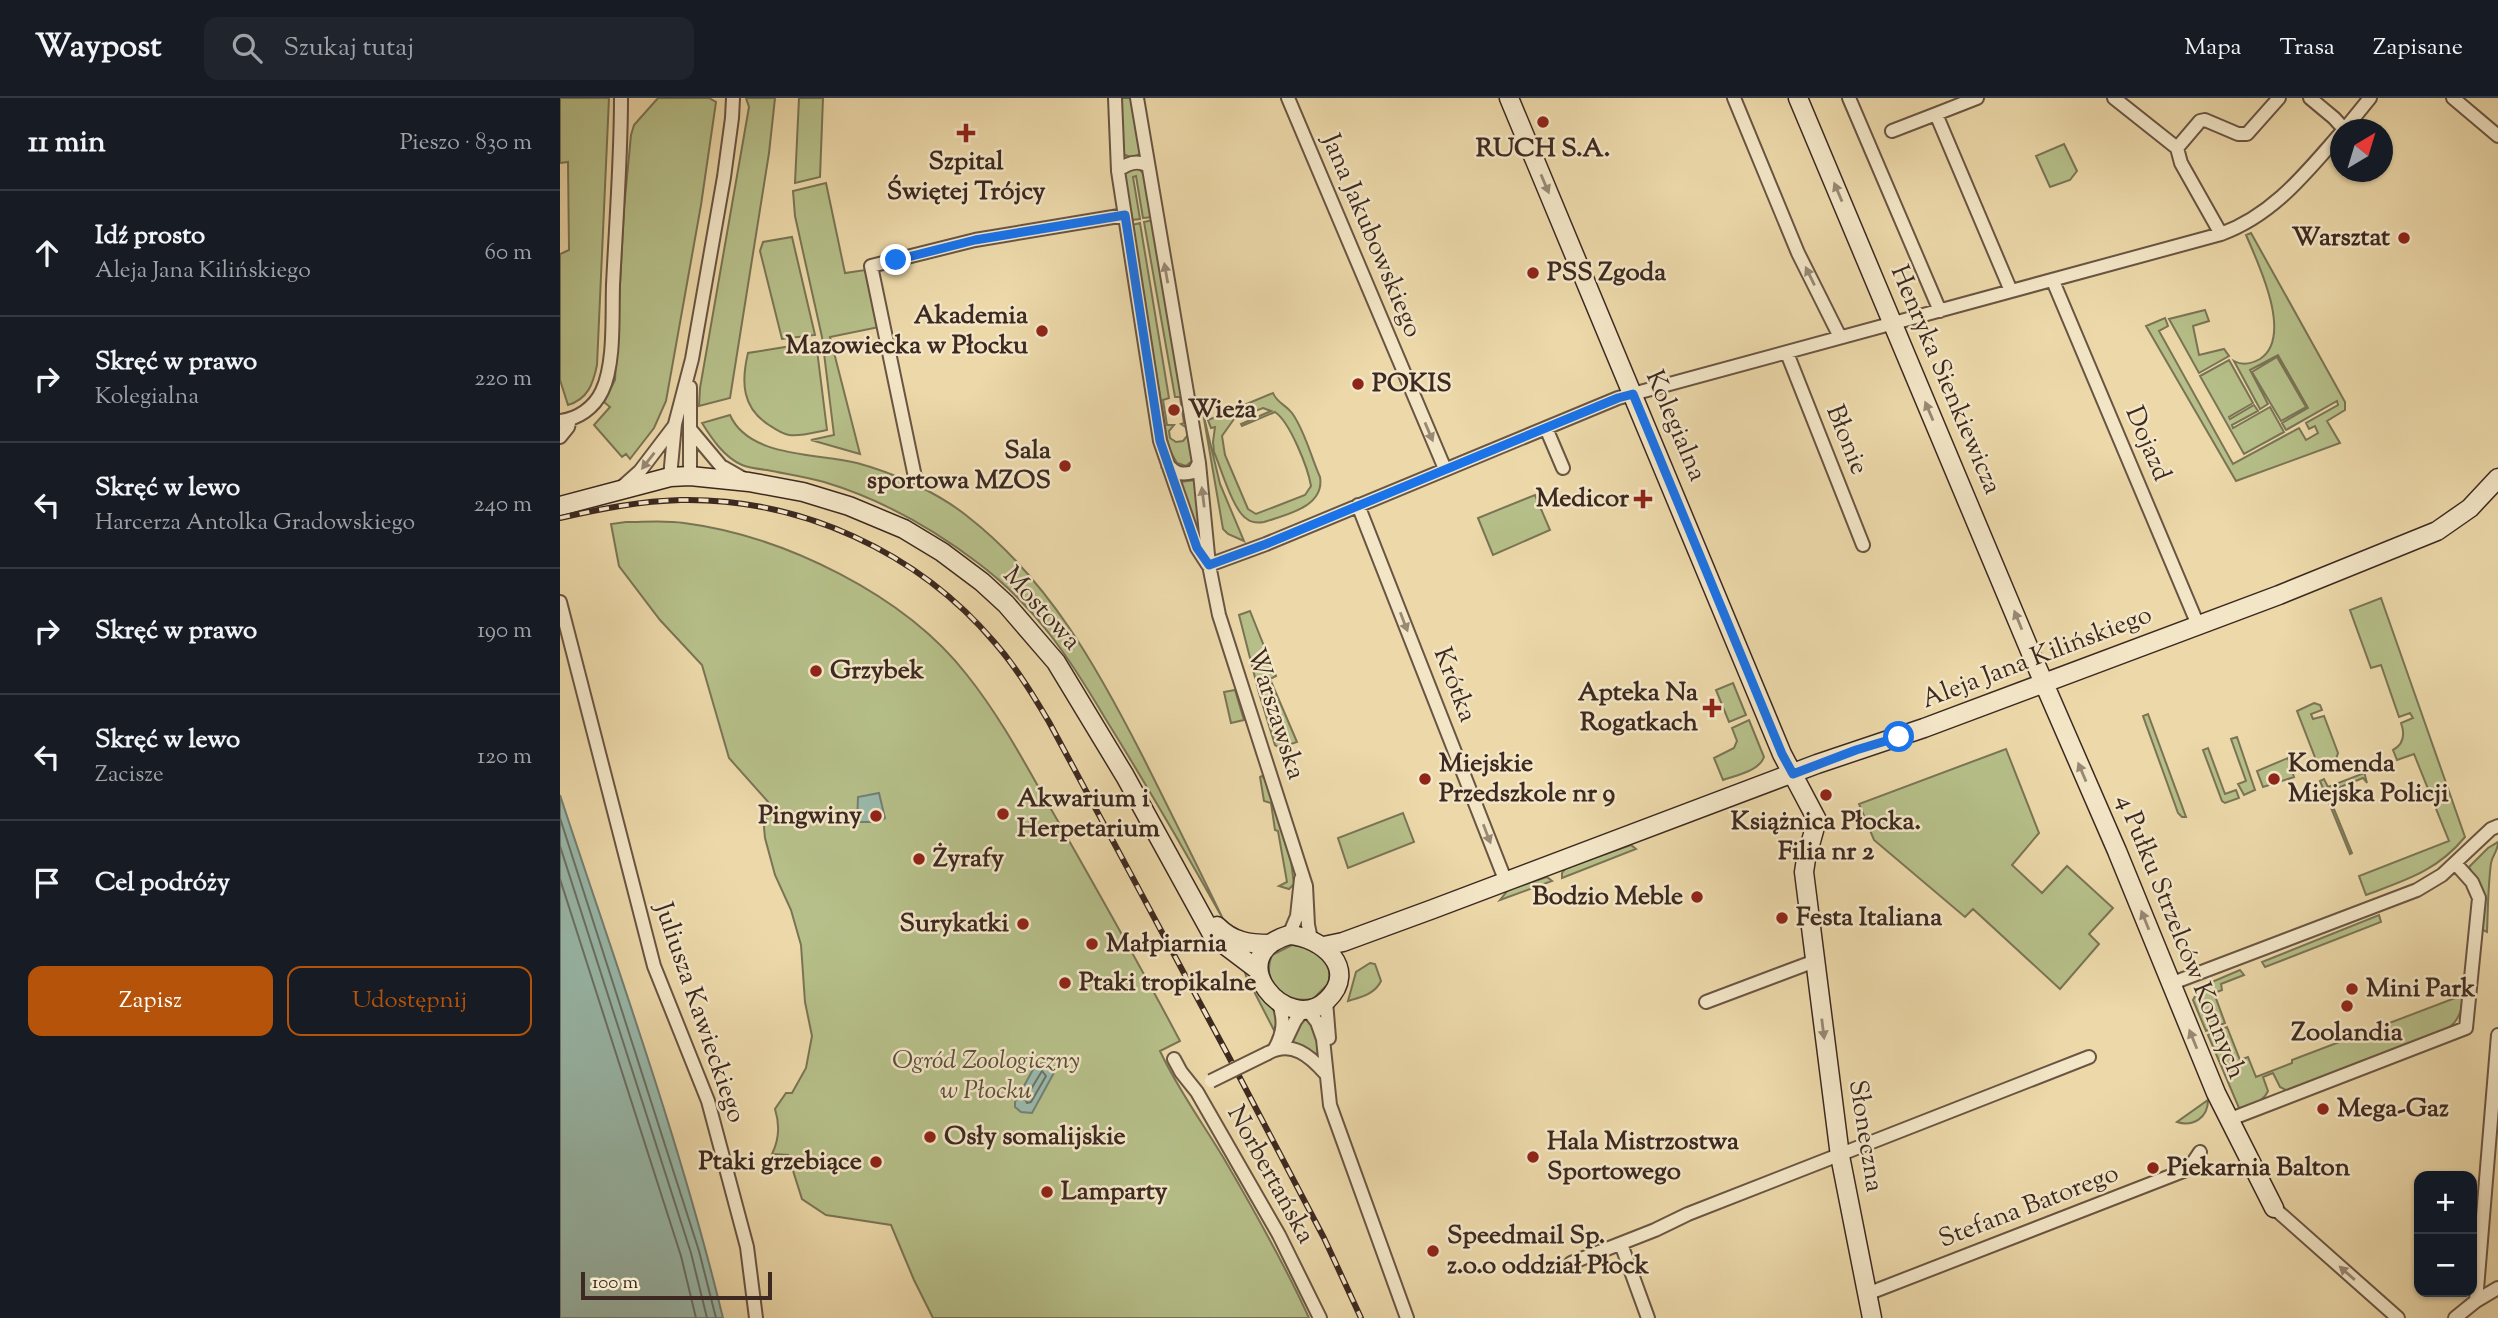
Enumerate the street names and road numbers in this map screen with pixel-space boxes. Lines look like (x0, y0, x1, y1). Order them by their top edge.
street label: Jana Jakubowskiego (1311, 127, 1431, 344)
street label: Henryka Sienkiewicza (1880, 260, 2010, 500)
street label: Kolegialna (1635, 365, 1715, 487)
street label: Błonie (1815, 400, 1877, 480)
street label: Dojazd (2115, 401, 2179, 488)
street label: Mostowa (993, 559, 1089, 659)
street label: Aleja Jana Kilińskiego (1916, 597, 2158, 719)
street label: Krótka (1423, 642, 1485, 728)
street label: Warszawska (1236, 644, 1314, 785)
street label: 4 Pułku Strzelców Konnych (2106, 789, 2254, 1085)
street label: Juliusza Kawieckiego (643, 896, 754, 1128)
street label: Słoneczna (1838, 1077, 1892, 1195)
street label: Norbertańska (1217, 1099, 1323, 1251)
street label: Stefana Batorego (1934, 1156, 2124, 1258)

